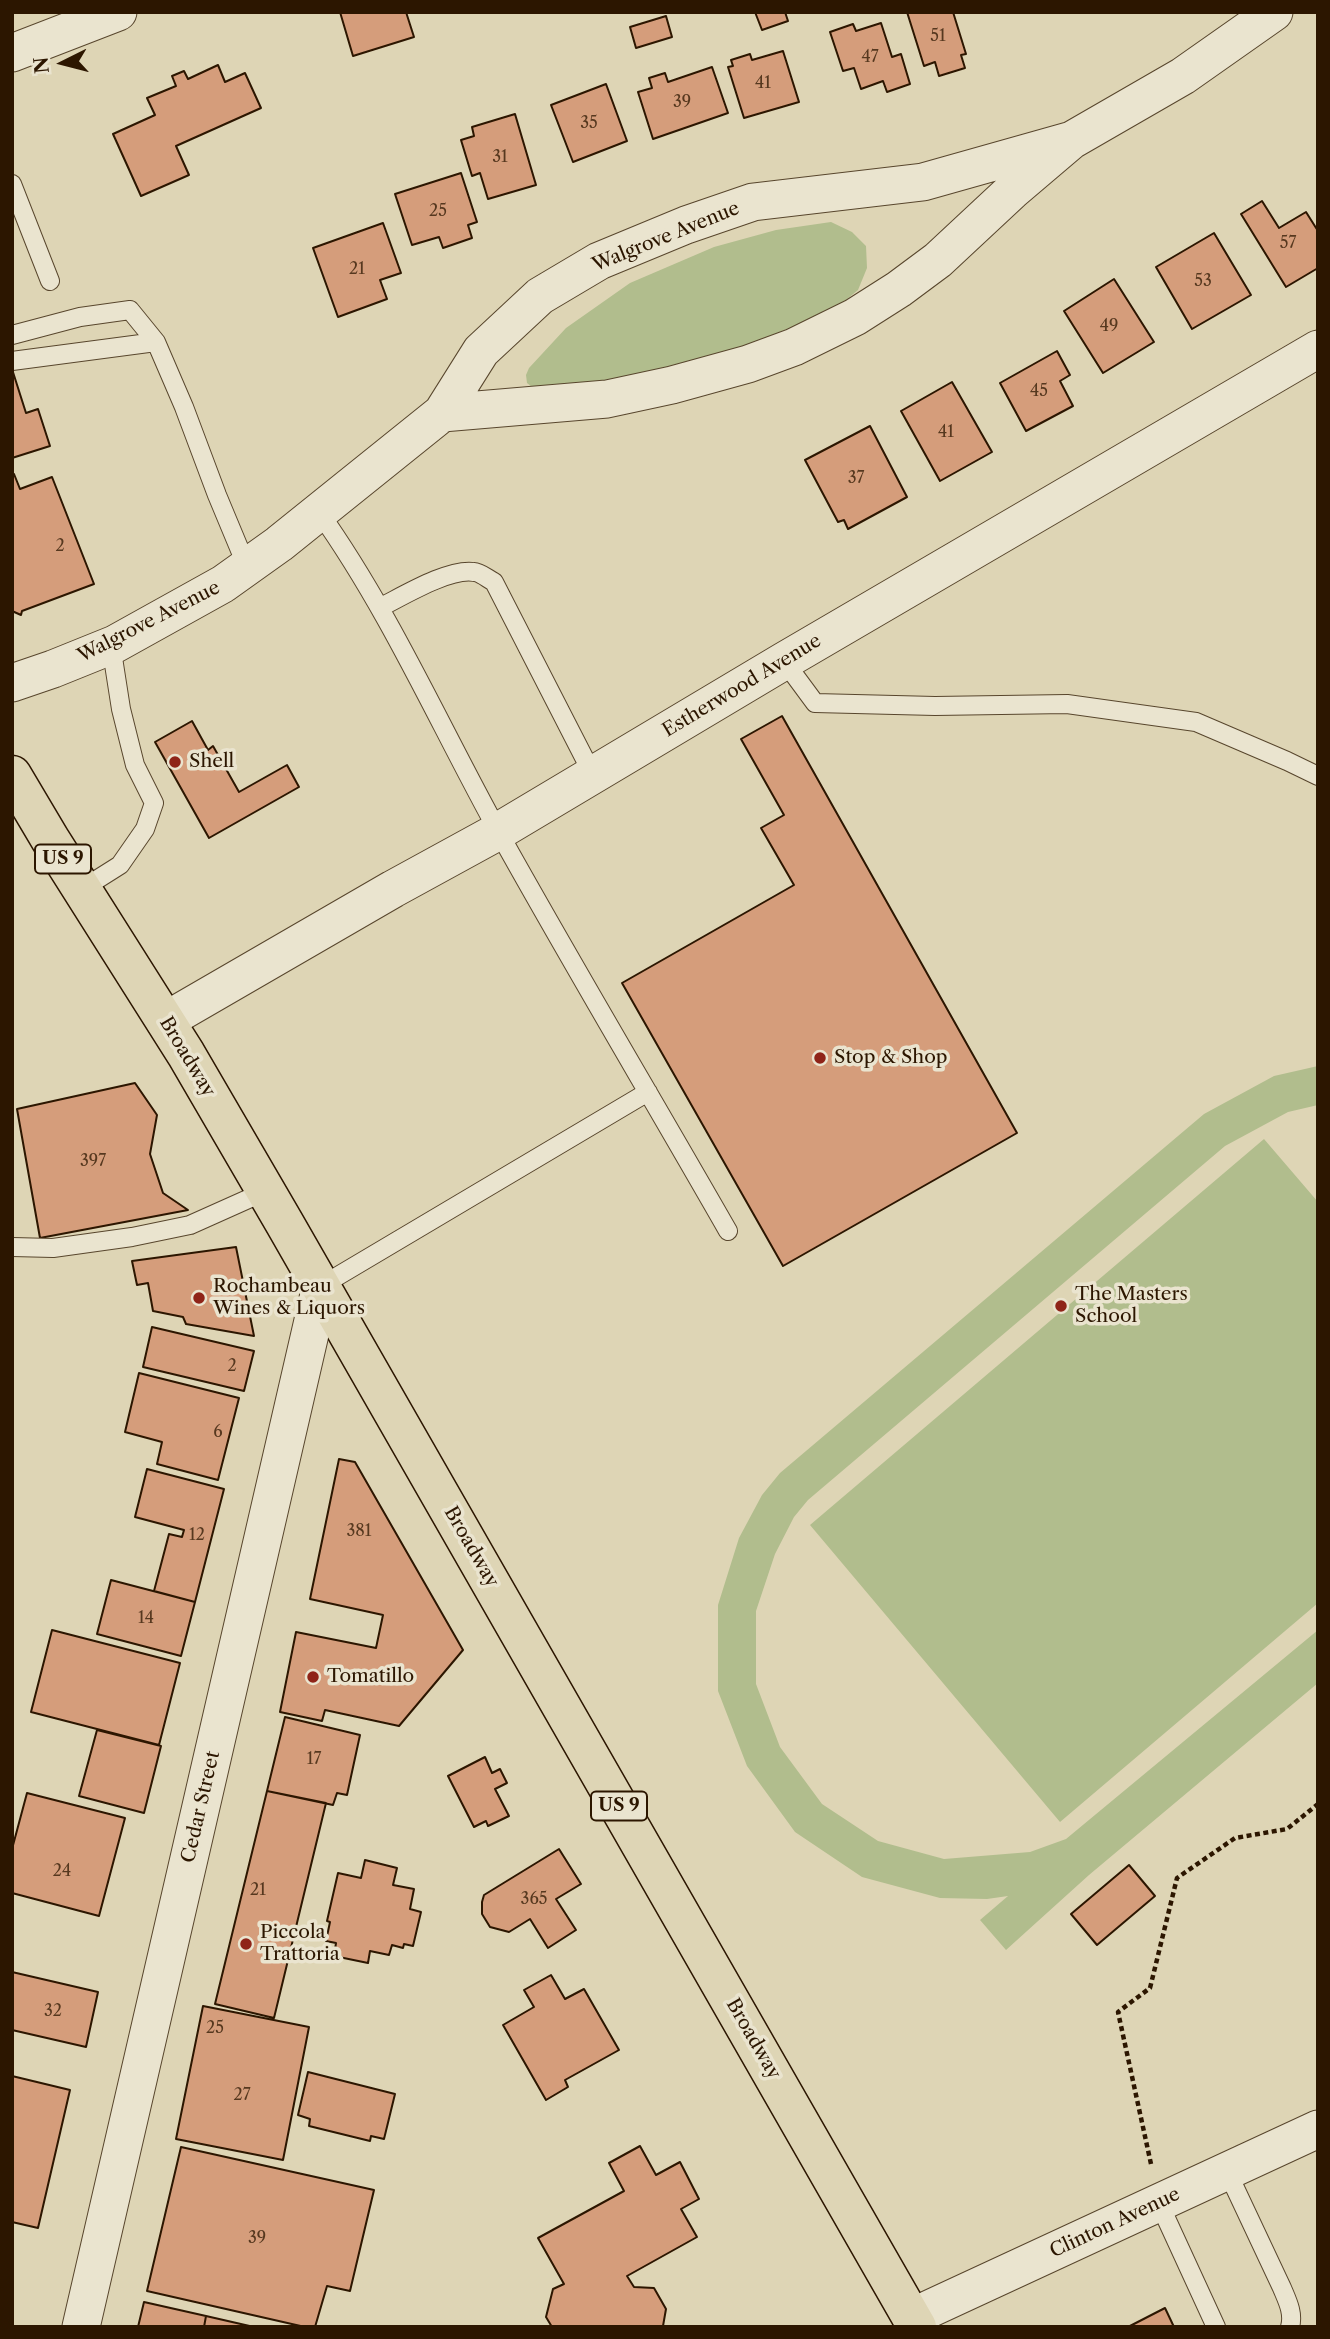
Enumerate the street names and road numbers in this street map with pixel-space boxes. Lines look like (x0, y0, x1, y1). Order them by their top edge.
street label: Walgrove Avenue (589, 197, 743, 277)
street label: Walgrove Avenue (74, 576, 224, 668)
street label: Estherwood Avenue (658, 630, 826, 742)
road number: US 9 (35, 844, 91, 874)
street label: Broadway (154, 1013, 220, 1101)
street label: Broadway (439, 1503, 503, 1591)
street label: Cedar Street (177, 1749, 225, 1865)
road number: US 9 (591, 1792, 647, 1820)
street label: Broadway (721, 1995, 785, 2083)
street label: Clinton Avenue (1046, 2183, 1184, 2263)

